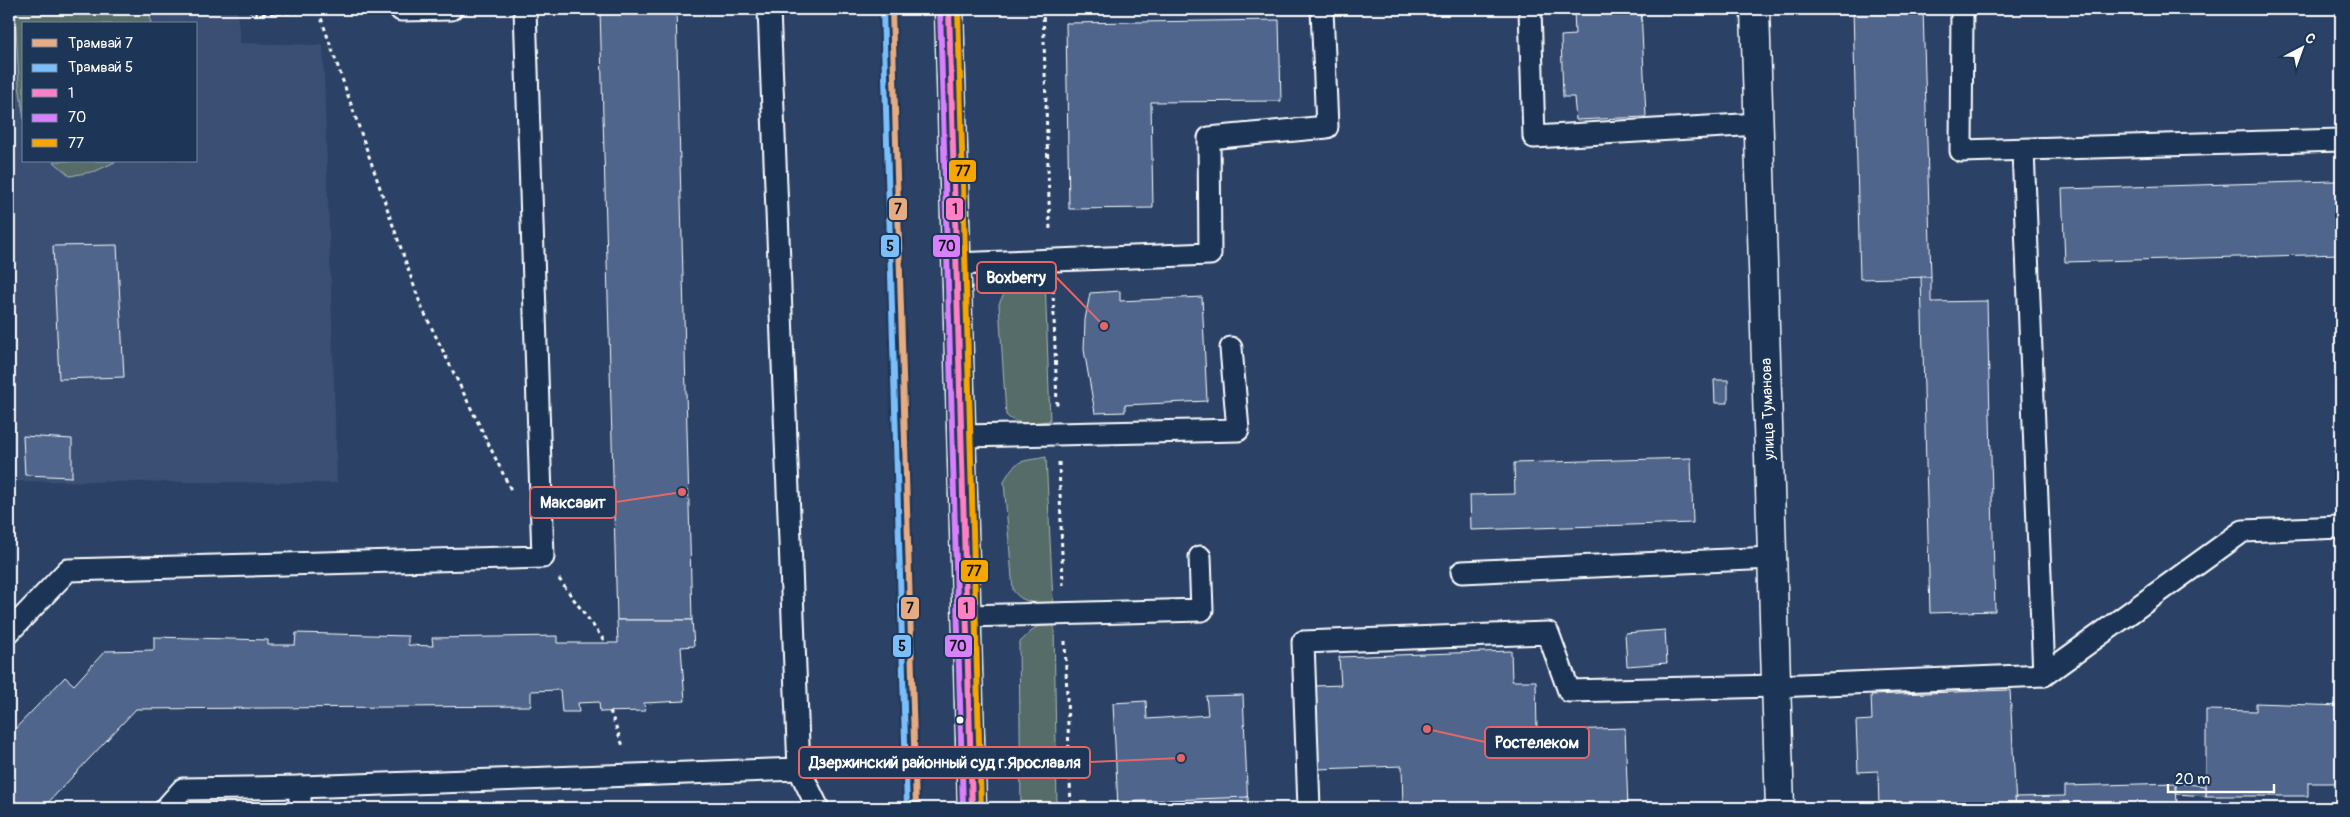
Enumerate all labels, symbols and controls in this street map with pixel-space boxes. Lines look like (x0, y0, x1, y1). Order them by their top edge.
legend (22, 22, 198, 162)
north arrow (2278, 22, 2328, 72)
text: С (2301, 29, 2319, 48)
text: Трамвай 7 (68, 34, 133, 53)
text: Трамвай 5 (68, 58, 133, 77)
text: 1 (68, 84, 74, 103)
text: 70 (68, 108, 86, 127)
text: 77 (68, 134, 84, 153)
line badge: 77 (948, 159, 977, 183)
text: 77 (956, 163, 971, 180)
line badge: 7 (888, 197, 908, 221)
line badge: 1 (945, 197, 964, 221)
text: 7 (894, 201, 902, 218)
text: 1 (952, 201, 958, 218)
line badge: 5 (880, 234, 900, 258)
line badge: 70 (932, 234, 961, 258)
text: 5 (886, 238, 894, 255)
text: 70 (939, 238, 956, 255)
callout: Boxberry (977, 262, 1056, 293)
text: Boxberry (986, 268, 1046, 288)
street label: улица Туманова (1757, 358, 1779, 461)
callout: Максавит (530, 487, 616, 518)
text: Максавит (540, 493, 607, 513)
line badge: 77 (960, 559, 989, 583)
text: 77 (967, 563, 982, 580)
line badge: 7 (900, 596, 920, 620)
line badge: 1 (957, 596, 976, 620)
text: 7 (906, 600, 914, 617)
text: 1 (963, 600, 969, 617)
line badge: 5 (892, 634, 912, 658)
line badge: 70 (944, 634, 973, 658)
text: 5 (898, 638, 906, 655)
text: 70 (950, 638, 967, 655)
unlabelled marker (955, 715, 965, 725)
callout: Ростелеком (1485, 727, 1589, 758)
text: Ростелеком (1495, 733, 1579, 753)
callout: Дзержинский районный суд г.Ярославля (799, 747, 1090, 778)
text: Дзержинский районный суд г.Ярославля (808, 753, 1081, 773)
scale bar (2168, 762, 2274, 794)
text: 20 m (2175, 770, 2210, 789)

